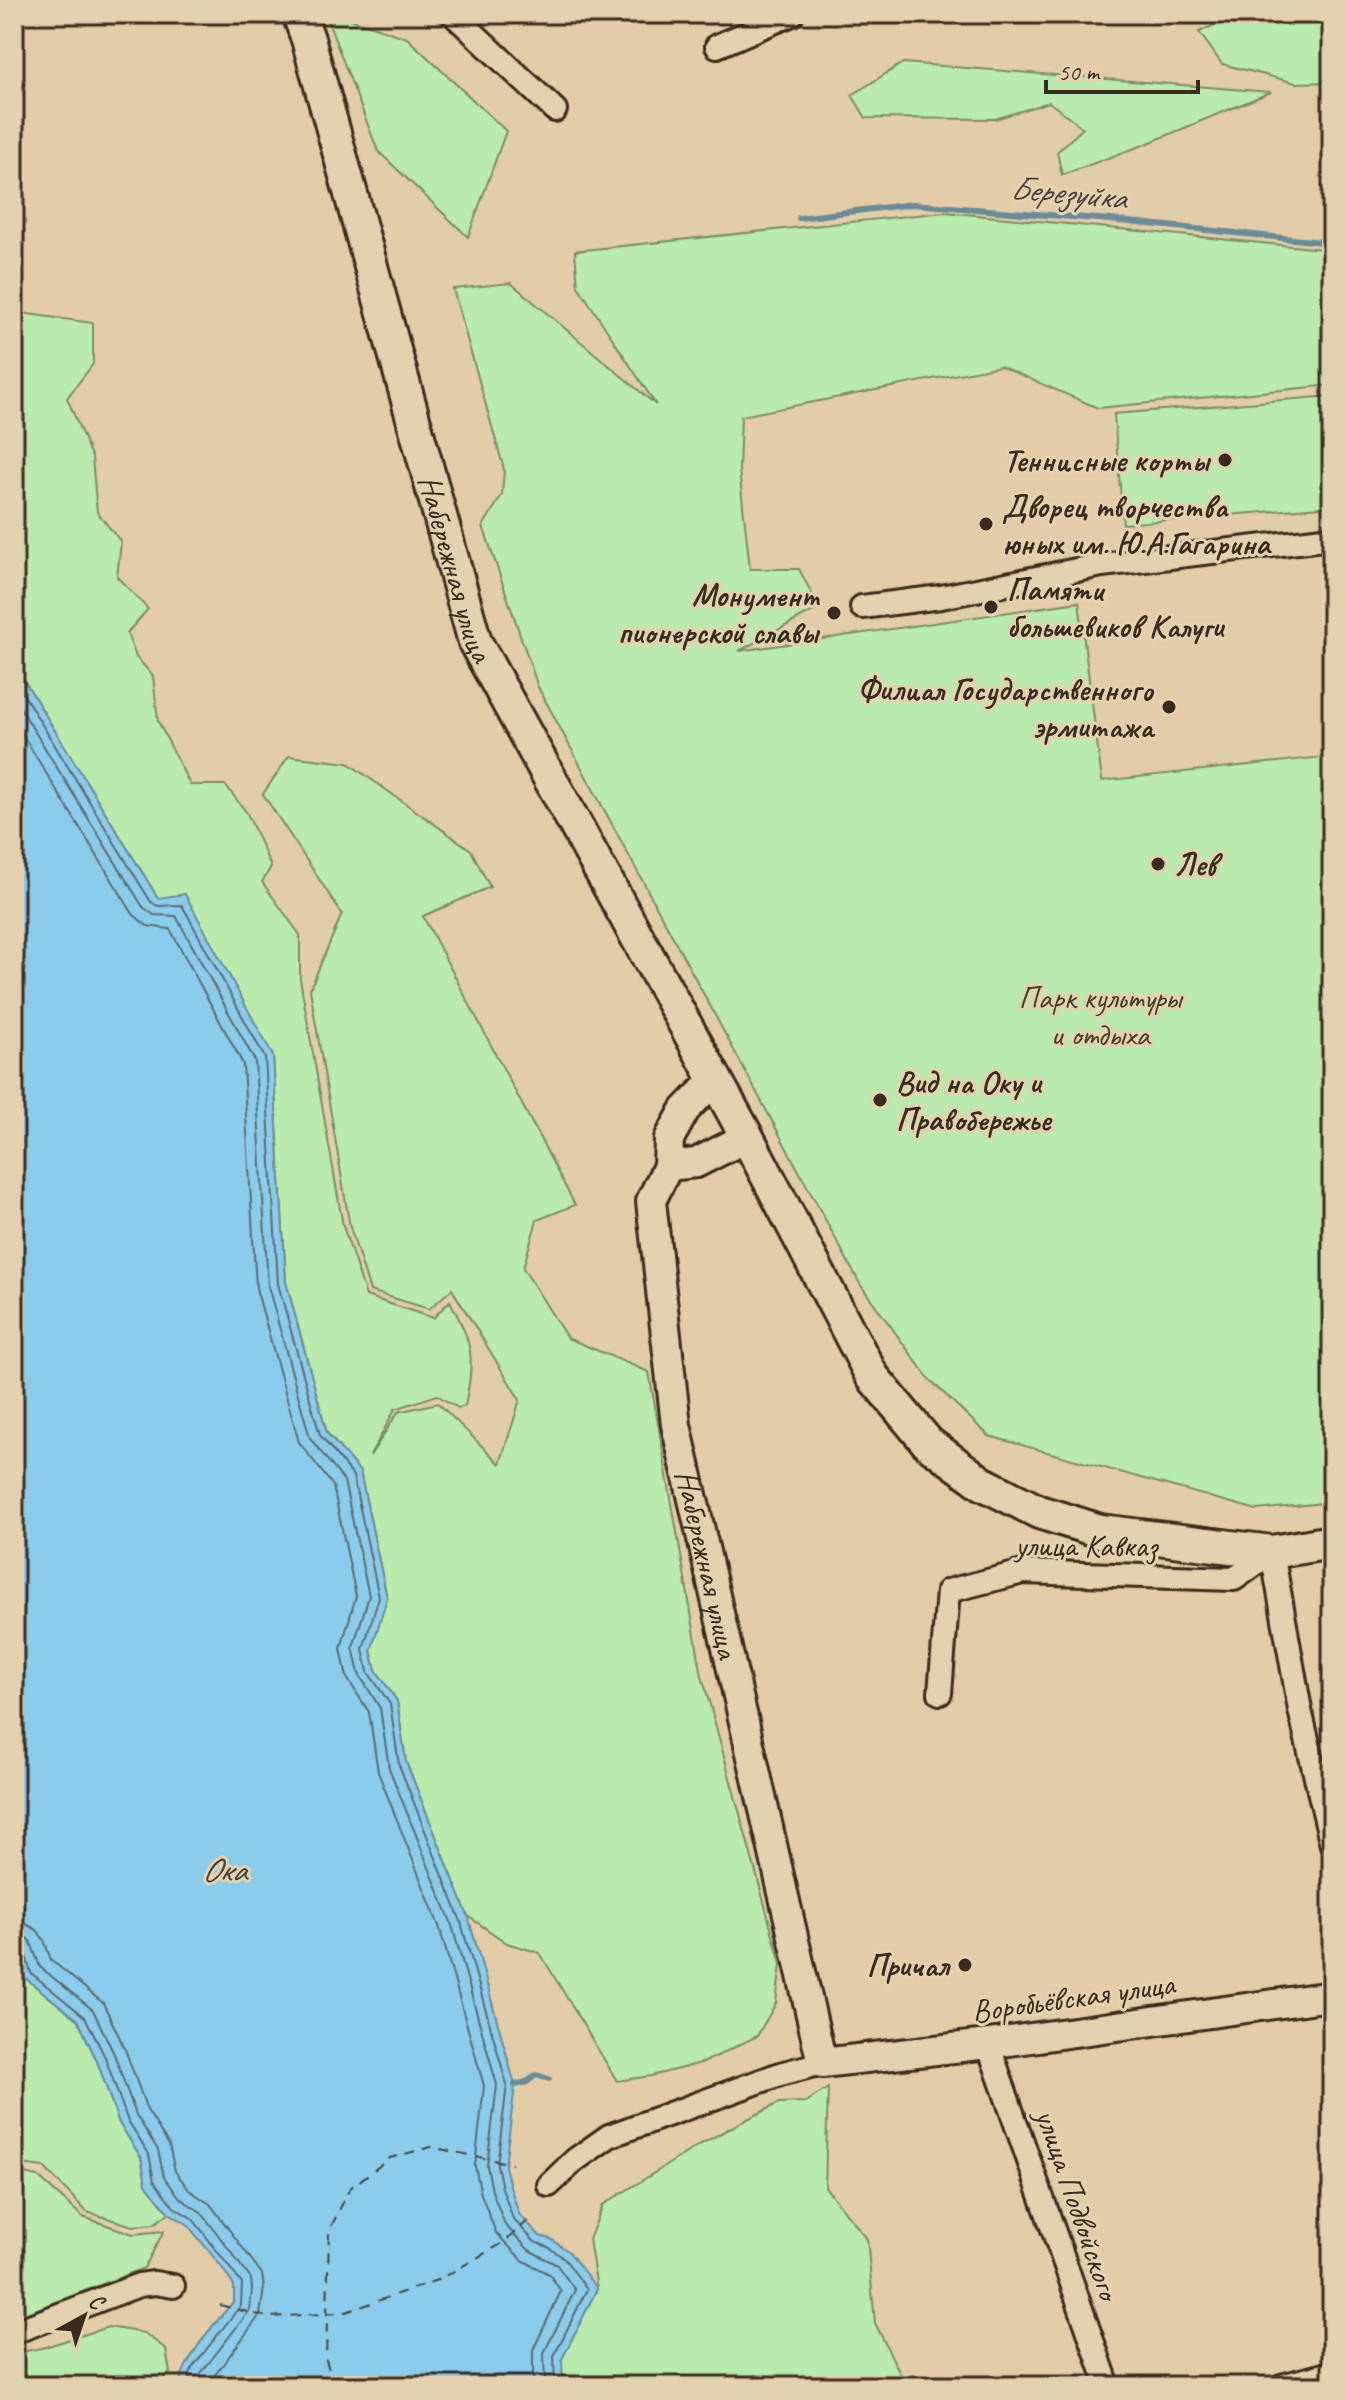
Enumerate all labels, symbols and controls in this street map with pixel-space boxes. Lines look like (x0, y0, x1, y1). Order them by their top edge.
scale bar (1046, 44, 1198, 94)
text: 50 m (1058, 57, 1101, 87)
water label: Березуйка (1008, 166, 1131, 219)
place label: Теннисные корты (1003, 440, 1211, 481)
marker: Теннисные корты (1216, 451, 1234, 469)
street label: Набережная улица (409, 471, 503, 671)
place label: Дворец творчества юных им. Ю.А.Гагарина (1002, 486, 1272, 564)
marker: Дворец творчества юных им. Ю.А.Гагарина (977, 515, 995, 533)
place label: Памяти большевиков Калуги (1007, 569, 1225, 647)
place label: Монумент пионерской славы (618, 575, 821, 653)
marker: Памяти большевиков Калуги (982, 598, 1000, 616)
marker: Монумент пионерской славы (825, 604, 843, 622)
place label: Филиал Государственного эрмитажа (858, 669, 1156, 747)
marker: Филиал Государственного эрмитажа (1160, 698, 1178, 716)
place label: Лев (1174, 844, 1224, 885)
marker: Лев (1149, 855, 1167, 873)
park label: Парк культуры и отдыха (1019, 977, 1184, 1055)
place label: Вид на Оку и Правобережье (896, 1062, 1053, 1140)
marker: Вид на Оку и Правобережье (871, 1091, 889, 1109)
street label: Набережная улица (666, 1466, 749, 1664)
street label: улица Кавказ (1013, 1525, 1159, 1566)
water label: Ока (202, 1848, 249, 1891)
place label: Причал (867, 1945, 951, 1986)
marker: Причал (956, 1956, 974, 1974)
street label: Воробьёвская улица (969, 1963, 1179, 2032)
street label: улица Подвойского (1025, 2102, 1130, 2308)
north arrow (44, 2276, 124, 2356)
text: С (83, 2287, 112, 2318)

